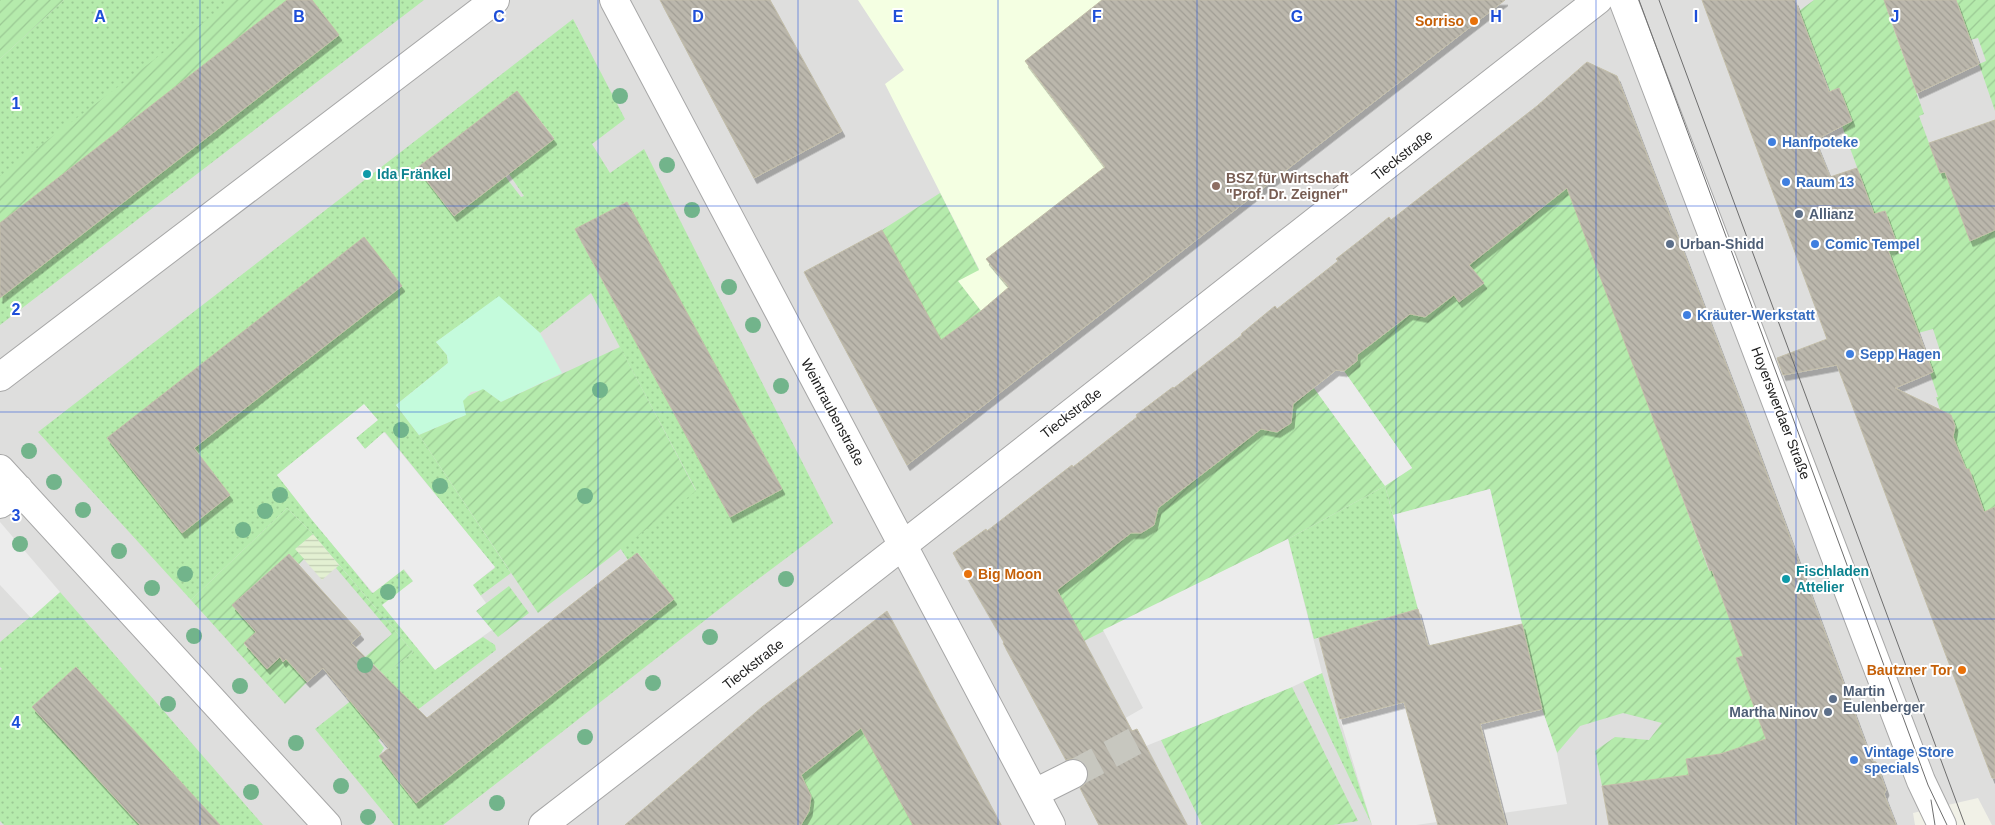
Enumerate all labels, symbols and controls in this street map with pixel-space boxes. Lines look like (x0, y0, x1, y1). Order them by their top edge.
text: A (94, 8, 106, 25)
text: B (293, 8, 305, 25)
text: C (493, 8, 505, 25)
text: D (692, 8, 704, 25)
text: E (893, 8, 904, 25)
text: F (1092, 8, 1102, 25)
text: G (1291, 8, 1303, 25)
text: H (1490, 8, 1502, 25)
text: I (1694, 8, 1698, 25)
text: J (1891, 8, 1899, 25)
place label: Sorriso (1415, 13, 1464, 29)
marker: Sorriso (1468, 15, 1480, 27)
text: 1 (12, 95, 21, 112)
street label: Tieckstraße (1368, 126, 1436, 184)
place label: Hanfpoteke (1782, 134, 1858, 150)
marker: Hanfpoteke (1766, 136, 1778, 148)
place label: Ida Fränkel (377, 166, 451, 182)
marker: Ida Fränkel (361, 168, 373, 180)
place label: BSZ für Wirtschaft "Prof. Dr. Zeigner" (1226, 170, 1349, 202)
place label: Raum 13 (1796, 174, 1855, 190)
marker: Raum 13 (1780, 176, 1792, 188)
marker: BSZ für Wirtschaft "Prof. Dr. Zeigner" (1210, 180, 1222, 192)
place label: Allianz (1809, 206, 1854, 222)
marker: Allianz (1793, 208, 1805, 220)
place label: Urban-Shidd (1680, 236, 1764, 252)
place label: Comic Tempel (1825, 236, 1920, 252)
marker: Urban-Shidd (1664, 238, 1676, 250)
marker: Comic Tempel (1809, 238, 1821, 250)
text: 2 (12, 301, 21, 318)
place label: Kräuter-Werkstatt (1697, 307, 1815, 323)
marker: Kräuter-Werkstatt (1681, 309, 1693, 321)
street label: Hoyerswerdaer Straße (1748, 344, 1814, 482)
place label: Sepp Hagen (1860, 346, 1941, 362)
marker: Sepp Hagen (1844, 348, 1856, 360)
street label: Weintraubenstraße (798, 356, 868, 468)
street label: Tieckstraße (1037, 384, 1105, 442)
text: 3 (12, 507, 21, 524)
place label: Fischladen Attelier (1796, 563, 1869, 595)
place label: Big Moon (978, 566, 1042, 582)
marker: Big Moon (962, 568, 974, 580)
marker: Fischladen Attelier (1780, 573, 1792, 585)
street label: Tieckstraße (719, 635, 787, 693)
place label: Bautzner Tor (1867, 662, 1953, 678)
marker: Bautzner Tor (1956, 664, 1968, 676)
place label: Martin Eulenberger (1843, 683, 1925, 715)
marker: Martin Eulenberger (1827, 693, 1839, 705)
place label: Martha Ninov (1729, 704, 1818, 720)
marker: Martha Ninov (1822, 706, 1834, 718)
text: 4 (12, 714, 21, 731)
place label: Vintage Store specials (1864, 744, 1954, 776)
marker: Vintage Store specials (1848, 754, 1860, 766)

